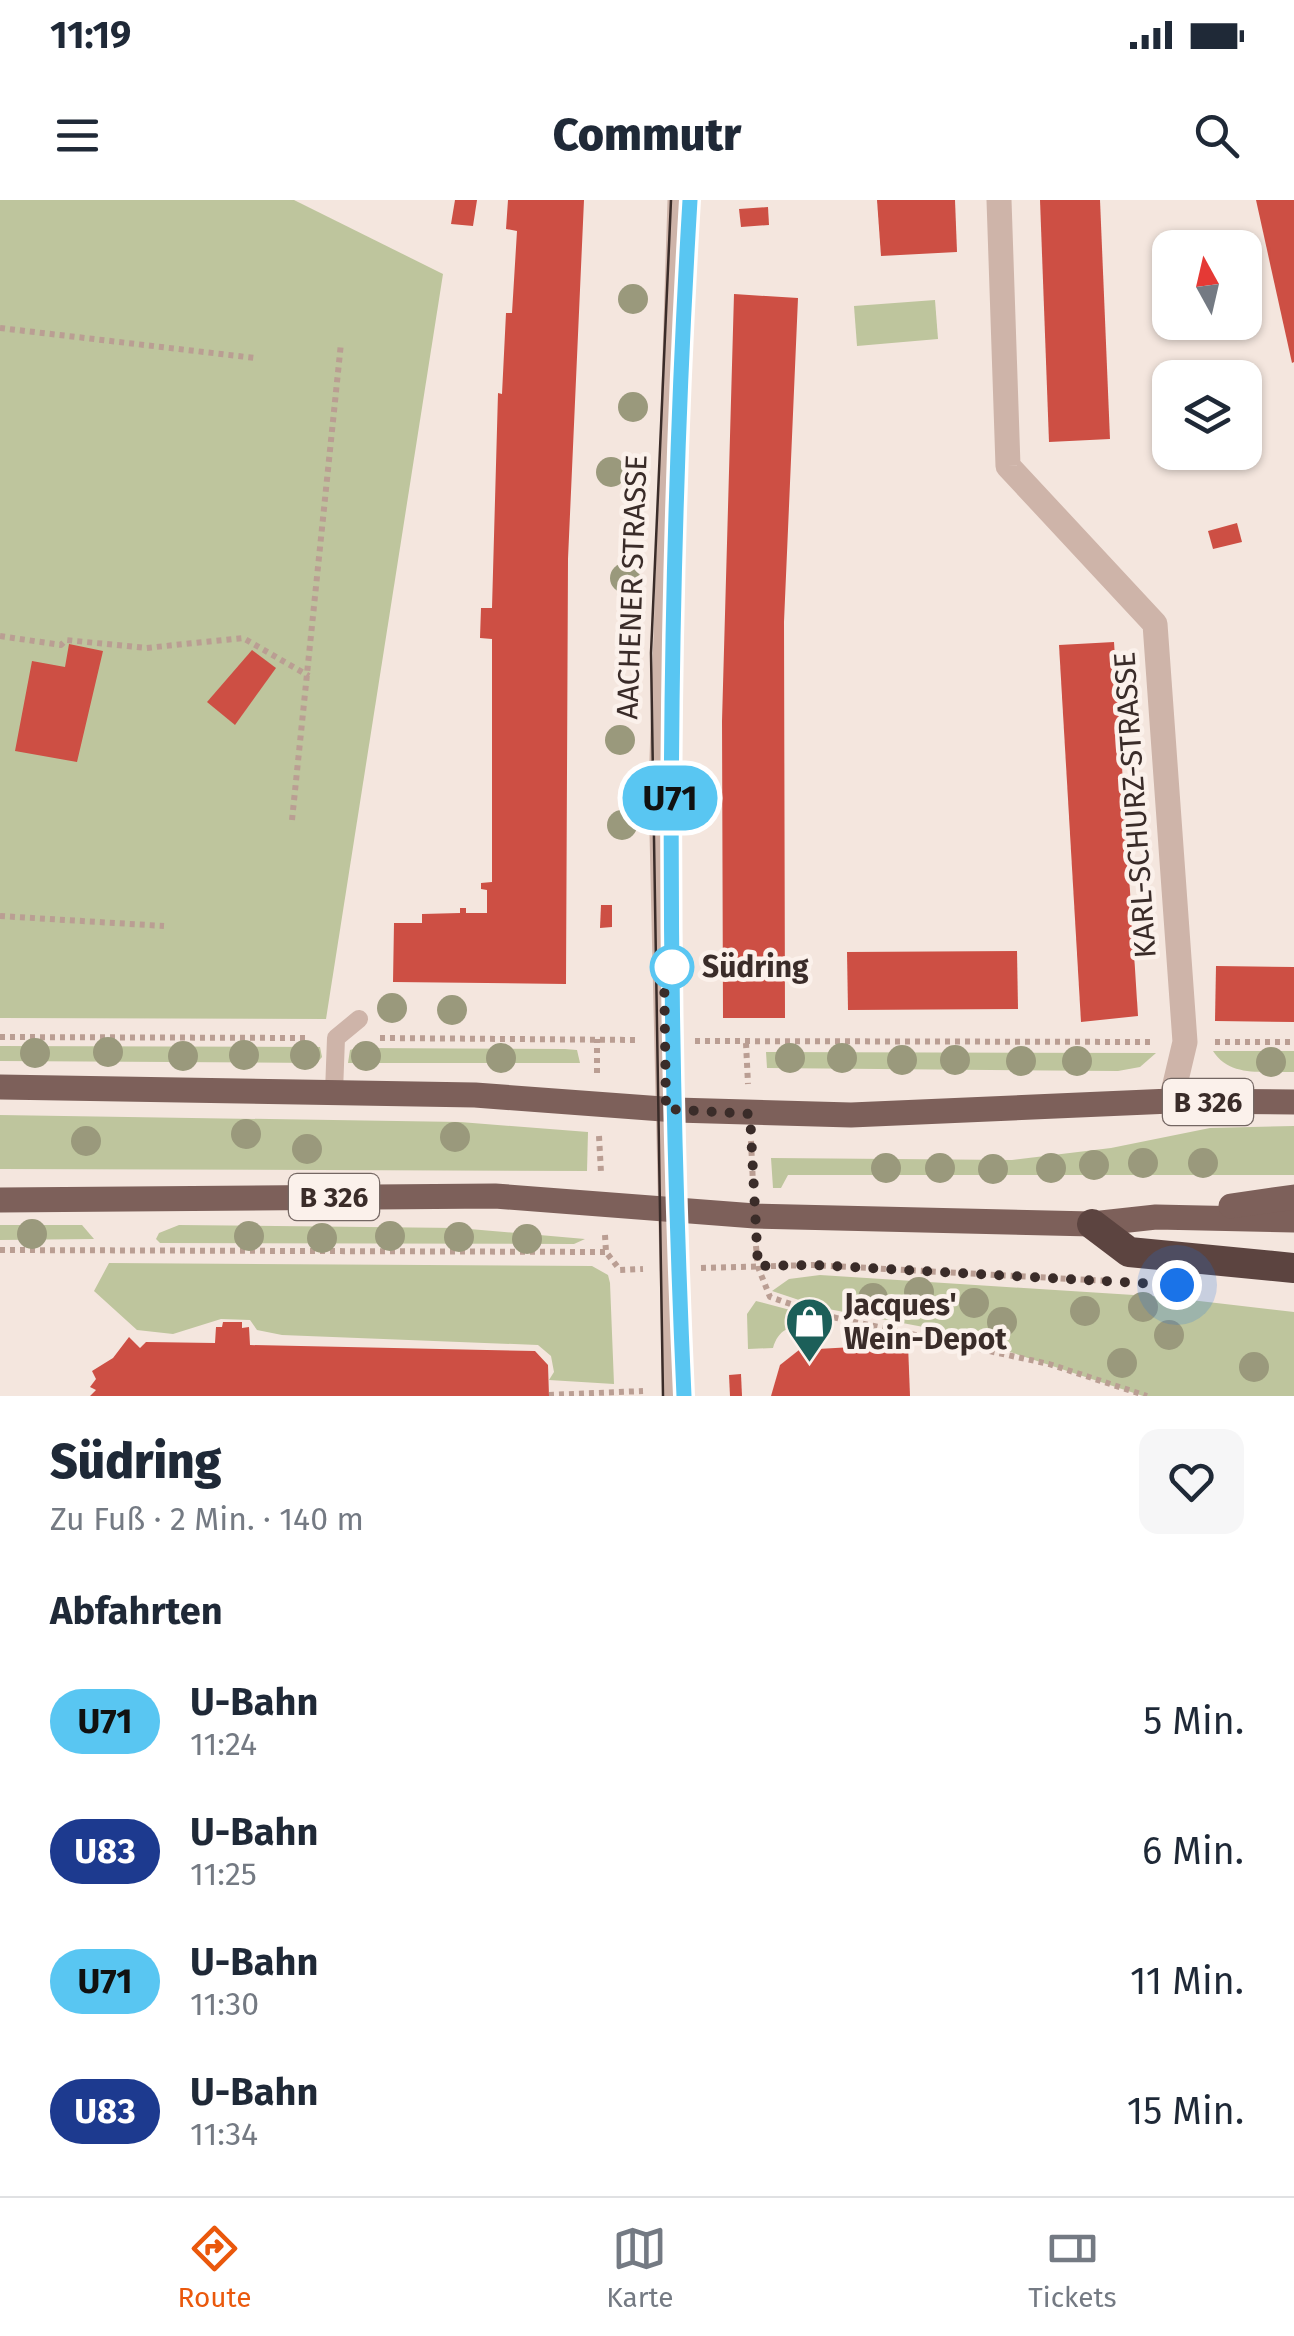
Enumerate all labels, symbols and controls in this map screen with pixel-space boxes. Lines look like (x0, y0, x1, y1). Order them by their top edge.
text: 11:19 (50, 12, 131, 58)
icon: menu (50, 108, 105, 163)
text: Commutr (553, 108, 741, 162)
icon: search (1189, 108, 1244, 163)
north arrow (1152, 230, 1262, 340)
map controls (1152, 230, 1262, 470)
button: layers (1152, 360, 1262, 470)
street label: AACHENER STRASSE (609, 454, 655, 720)
street label: KARL-SCHURZ-STRASSE (1106, 651, 1164, 959)
line badge: U71 (612, 766, 728, 830)
text: U71 (643, 777, 697, 819)
marker: Südring (651, 946, 693, 988)
place label: Südring (702, 949, 809, 985)
road number: B 326 (1163, 1079, 1253, 1125)
road number: B 326 (289, 1174, 379, 1220)
your location (1152, 1260, 1202, 1310)
place label: Jacques' Wein-Depot (843, 1287, 1007, 1357)
shop icon: Jacques' Wein-Depot (783, 1296, 835, 1364)
button: heart (1139, 1429, 1244, 1534)
text: Südring (50, 1433, 221, 1491)
text: Zu Fuß · 2 Min. · 140 m (50, 1500, 364, 1538)
text: Abfahrten (50, 1588, 223, 1634)
text: U-Bahn (190, 1679, 318, 1725)
text: 5 Min. (1143, 1698, 1244, 1744)
text: U71 (78, 1700, 132, 1742)
text: 11:24 (190, 1725, 257, 1763)
text: U-Bahn (190, 1809, 318, 1855)
text: 6 Min. (1142, 1828, 1244, 1874)
text: U83 (74, 1830, 136, 1872)
text: 11:25 (190, 1855, 257, 1893)
text: U-Bahn (190, 1939, 318, 1985)
text: 11 Min. (1130, 1958, 1244, 2004)
text: U71 (78, 1960, 132, 2002)
text: 11:30 (190, 1985, 259, 2023)
text: U-Bahn (190, 2069, 318, 2115)
text: 15 Min. (1127, 2088, 1244, 2134)
text: U83 (74, 2090, 136, 2132)
text: 11:34 (190, 2115, 258, 2153)
tab: Route (177, 2221, 252, 2314)
tab: Karte (606, 2221, 674, 2314)
tab: Tickets (1028, 2221, 1117, 2314)

